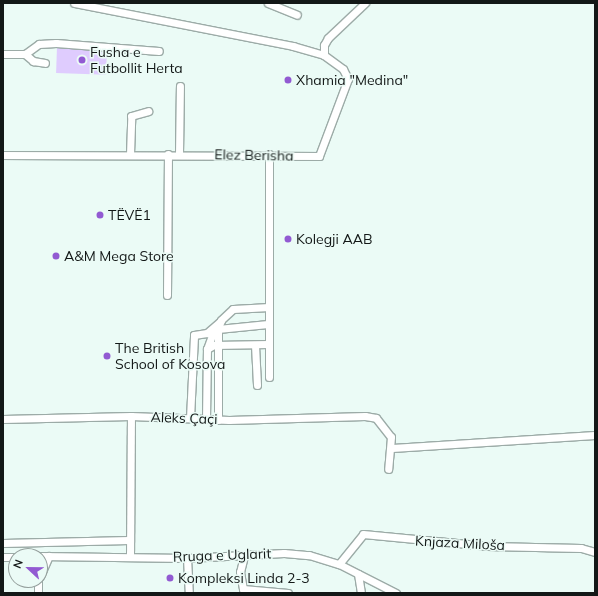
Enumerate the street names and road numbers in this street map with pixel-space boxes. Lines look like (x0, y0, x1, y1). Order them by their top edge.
street label: Elez Berisha (214, 146, 294, 164)
street label: Aleks Çaçi (150, 408, 218, 428)
street label: Knjaza Miloša (415, 532, 505, 554)
street label: Rruga e Uglarit (173, 545, 271, 565)

